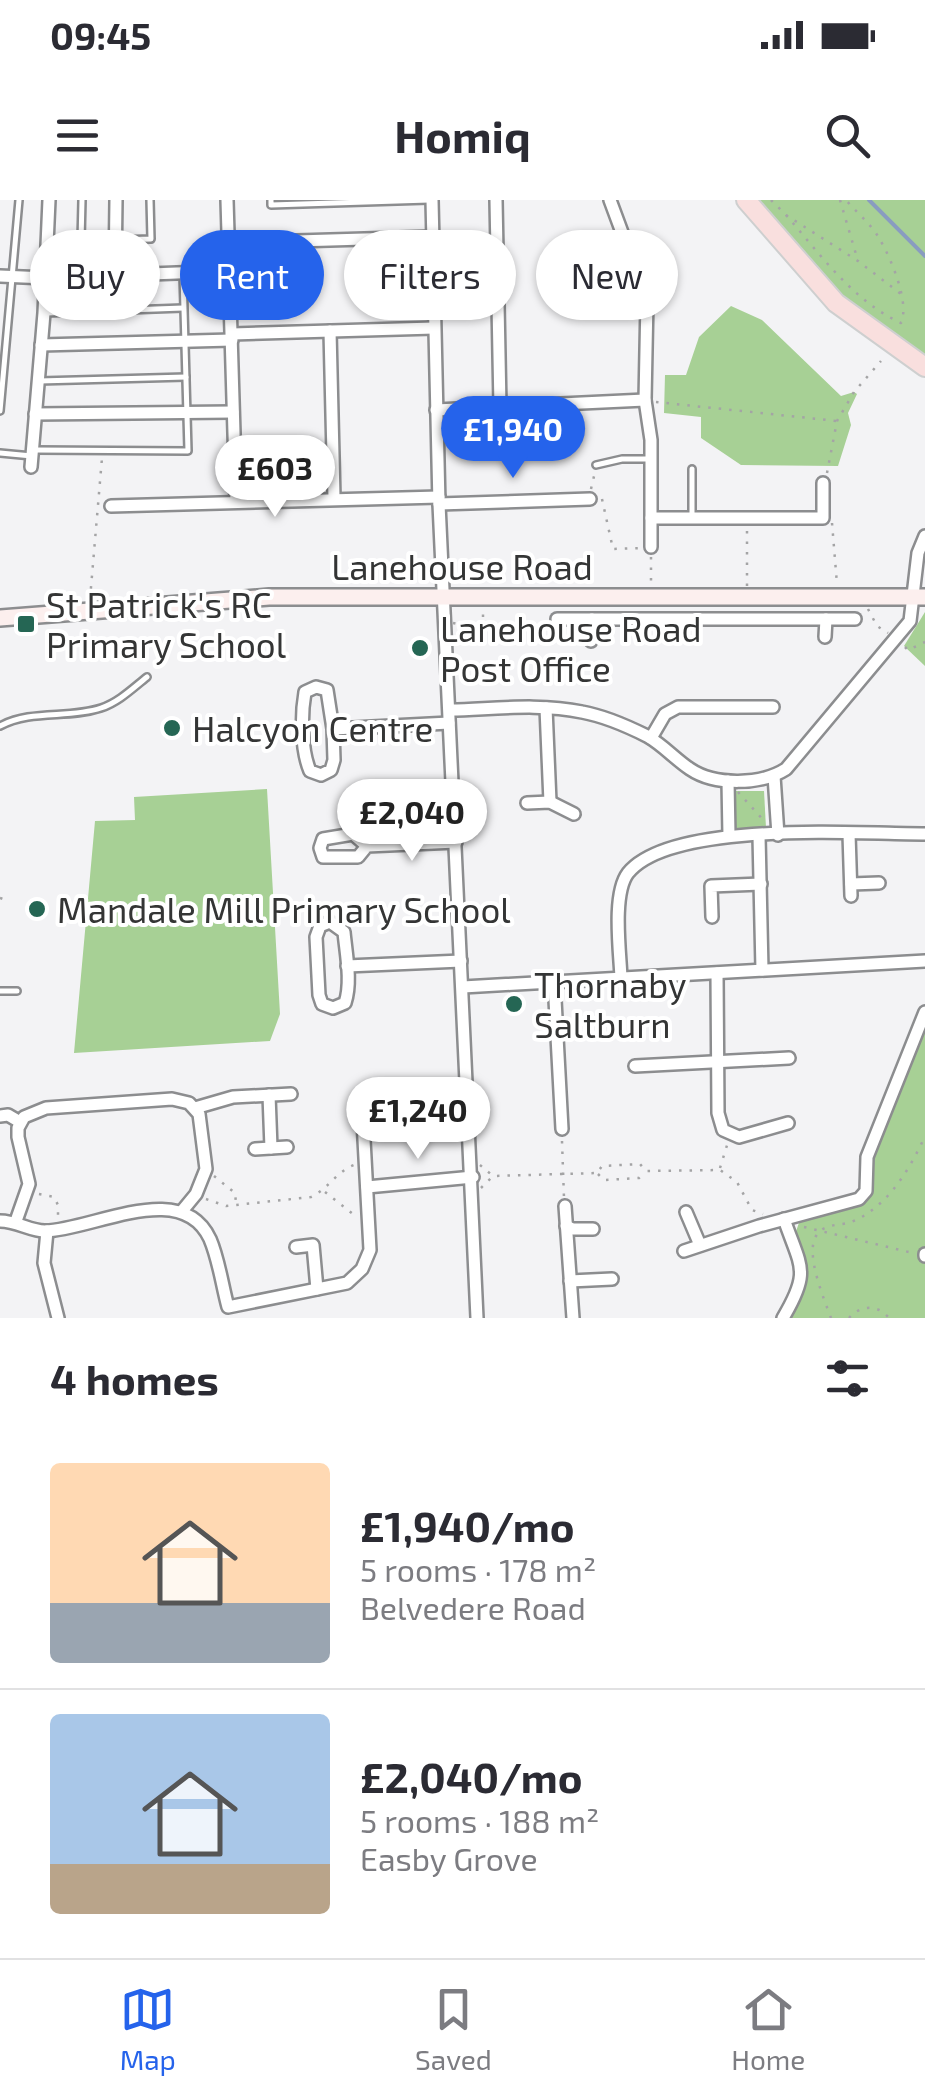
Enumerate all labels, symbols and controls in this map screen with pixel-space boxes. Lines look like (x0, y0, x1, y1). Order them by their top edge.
text: 09:45 (50, 12, 151, 58)
icon: menu (50, 108, 105, 163)
text: Homiq (394, 108, 531, 162)
icon: search (820, 108, 875, 163)
chip: Buy (30, 230, 160, 320)
chip: Rent (180, 230, 324, 320)
chip: Filters (344, 230, 516, 320)
chip: New (536, 230, 678, 320)
pin: £1,940 (432, 396, 594, 481)
text: £1,940 (463, 409, 563, 447)
pin: £603 (216, 435, 334, 520)
text: £603 (237, 448, 313, 486)
street label: Lanehouse Road (331, 545, 593, 587)
place label: St Patrick's RC Primary School (46, 583, 287, 665)
place label: Lanehouse Road Post Office (440, 607, 702, 689)
marker: St Patrick's RC Primary School (15, 613, 37, 635)
marker: Lanehouse Road Post Office (409, 637, 431, 659)
place label: Halcyon Centre (192, 707, 433, 749)
marker: Halcyon Centre (161, 717, 183, 739)
pin: £2,040 (331, 779, 493, 864)
text: £2,040 (359, 792, 465, 830)
place label: Mandale Mill Primary School (57, 888, 511, 930)
marker: Mandale Mill Primary School (26, 898, 48, 920)
place label: Thornaby Saltburn (534, 963, 686, 1045)
marker: Thornaby Saltburn (503, 993, 525, 1015)
pin: £1,240 (337, 1077, 499, 1162)
text: £1,240 (368, 1090, 468, 1128)
icon: filters (820, 1351, 875, 1406)
text: 4 homes (50, 1353, 219, 1403)
text: £1,940/mo (360, 1500, 575, 1550)
icon: home (130, 1503, 250, 1623)
text: 5 rooms · 178 m² (360, 1550, 596, 1588)
text: Belvedere Road (360, 1588, 586, 1626)
text: £2,040/mo (360, 1751, 583, 1801)
icon: home (130, 1754, 250, 1874)
text: 5 rooms · 188 m² (360, 1801, 599, 1839)
text: Easby Grove (360, 1839, 538, 1877)
tab: Map (120, 1982, 176, 2076)
tab: Saved (415, 1982, 492, 2076)
tab: Home (731, 1982, 805, 2076)

